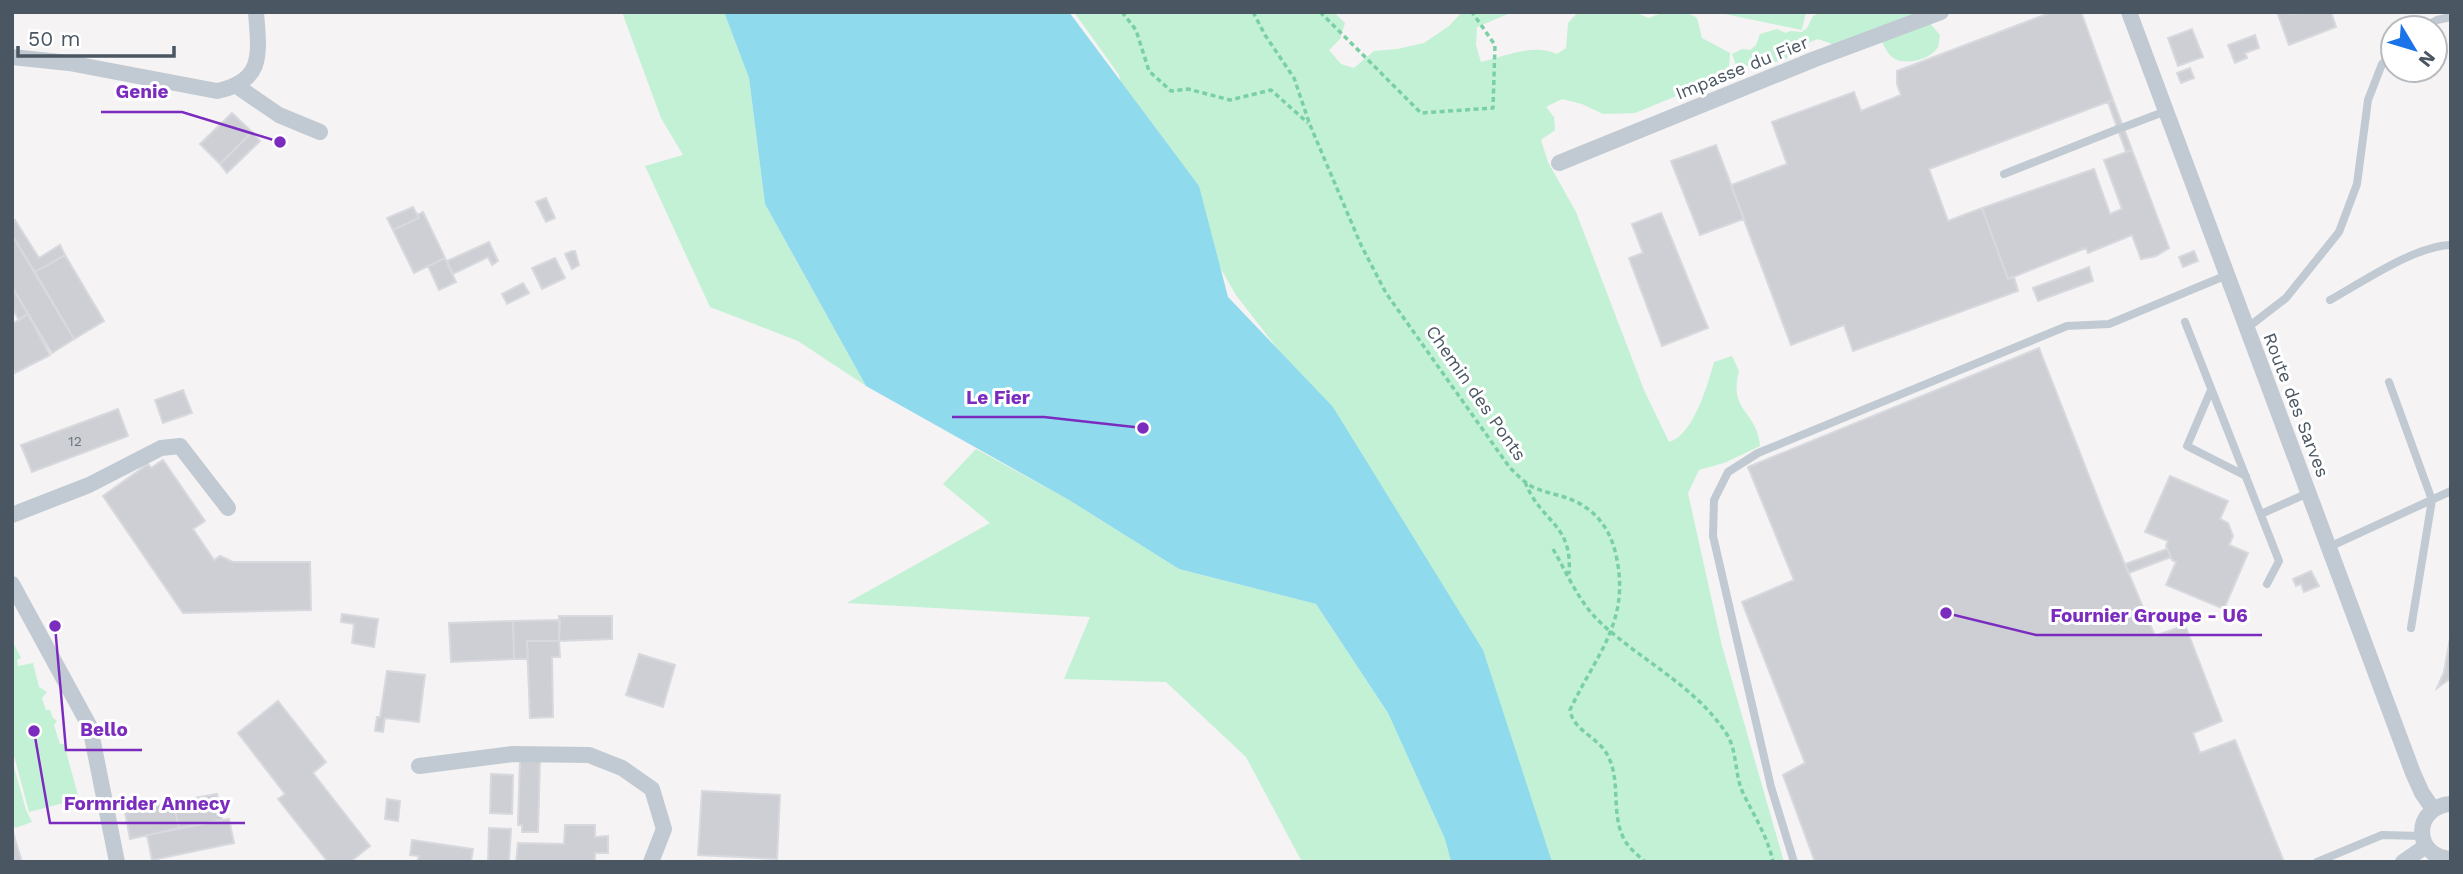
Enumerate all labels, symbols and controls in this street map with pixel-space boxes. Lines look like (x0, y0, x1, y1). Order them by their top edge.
scale bar (18, 14, 173, 58)
north arrow (2379, 14, 2449, 84)
text: 50 m (28, 26, 80, 51)
street label: Impasse du Fier (1672, 31, 1811, 104)
text: N (2414, 47, 2440, 72)
callout: Genie (101, 72, 182, 112)
text: Genie (115, 80, 169, 103)
street label: Chemin des Ponts (1422, 321, 1531, 464)
street label: Route des Sarves (2259, 330, 2334, 480)
callout: Le Fier (952, 377, 1044, 417)
text: Le Fier (966, 386, 1031, 409)
house number: 12 (68, 433, 82, 449)
callout: Fournier Groupe - U6 (2036, 595, 2262, 635)
text: Fournier Groupe - U6 (2050, 604, 2248, 627)
callout: Bello (66, 710, 142, 750)
text: Bello (80, 718, 128, 741)
callout: Formrider Annecy (50, 783, 245, 823)
text: Formrider Annecy (64, 792, 230, 815)

